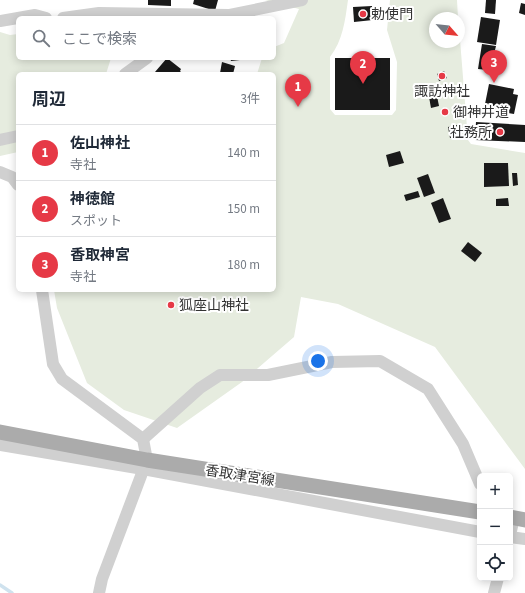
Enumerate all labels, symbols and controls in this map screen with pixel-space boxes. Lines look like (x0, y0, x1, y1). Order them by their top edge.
place label: 勅使門 (371, 5, 413, 25)
marker: 勅使門 (358, 9, 368, 19)
north arrow (429, 12, 465, 48)
search box (16, 16, 276, 60)
icon: search (30, 27, 52, 49)
text: ここで検索 (62, 29, 137, 50)
pin: 3 (481, 50, 507, 83)
pin: 2 (350, 51, 376, 84)
marker: 諏訪神社 (437, 71, 447, 81)
pin: 1 (285, 74, 311, 107)
place label: 諏訪神社 (414, 82, 470, 102)
text: 周辺 (32, 88, 66, 112)
text: 3件 (241, 90, 260, 108)
place label: 御神井道 (453, 103, 509, 123)
marker: 御神井道 (440, 107, 450, 117)
place label: 社務所 (450, 123, 492, 143)
marker: 社務所 (495, 127, 505, 137)
text: 佐山神社 (70, 133, 130, 154)
text: 1 (42, 144, 48, 162)
text: 140 m (227, 144, 260, 162)
text: 寺社 (70, 156, 96, 174)
text: 神徳館 (70, 189, 115, 210)
text: 2 (42, 200, 48, 218)
text: 150 m (227, 200, 260, 218)
text: スポット (70, 212, 122, 230)
text: 香取神宮 (70, 245, 130, 266)
text: 3 (42, 256, 48, 274)
text: 180 m (227, 256, 260, 274)
text: 寺社 (70, 268, 96, 286)
place label: 狐座山神社 (179, 296, 249, 316)
marker: 狐座山神社 (166, 300, 176, 310)
your location (308, 351, 328, 371)
street label: 香取津宮線 (204, 461, 276, 491)
map controls (477, 473, 513, 581)
button: + (477, 473, 513, 509)
button: − (477, 509, 513, 545)
button: locate (477, 545, 513, 581)

